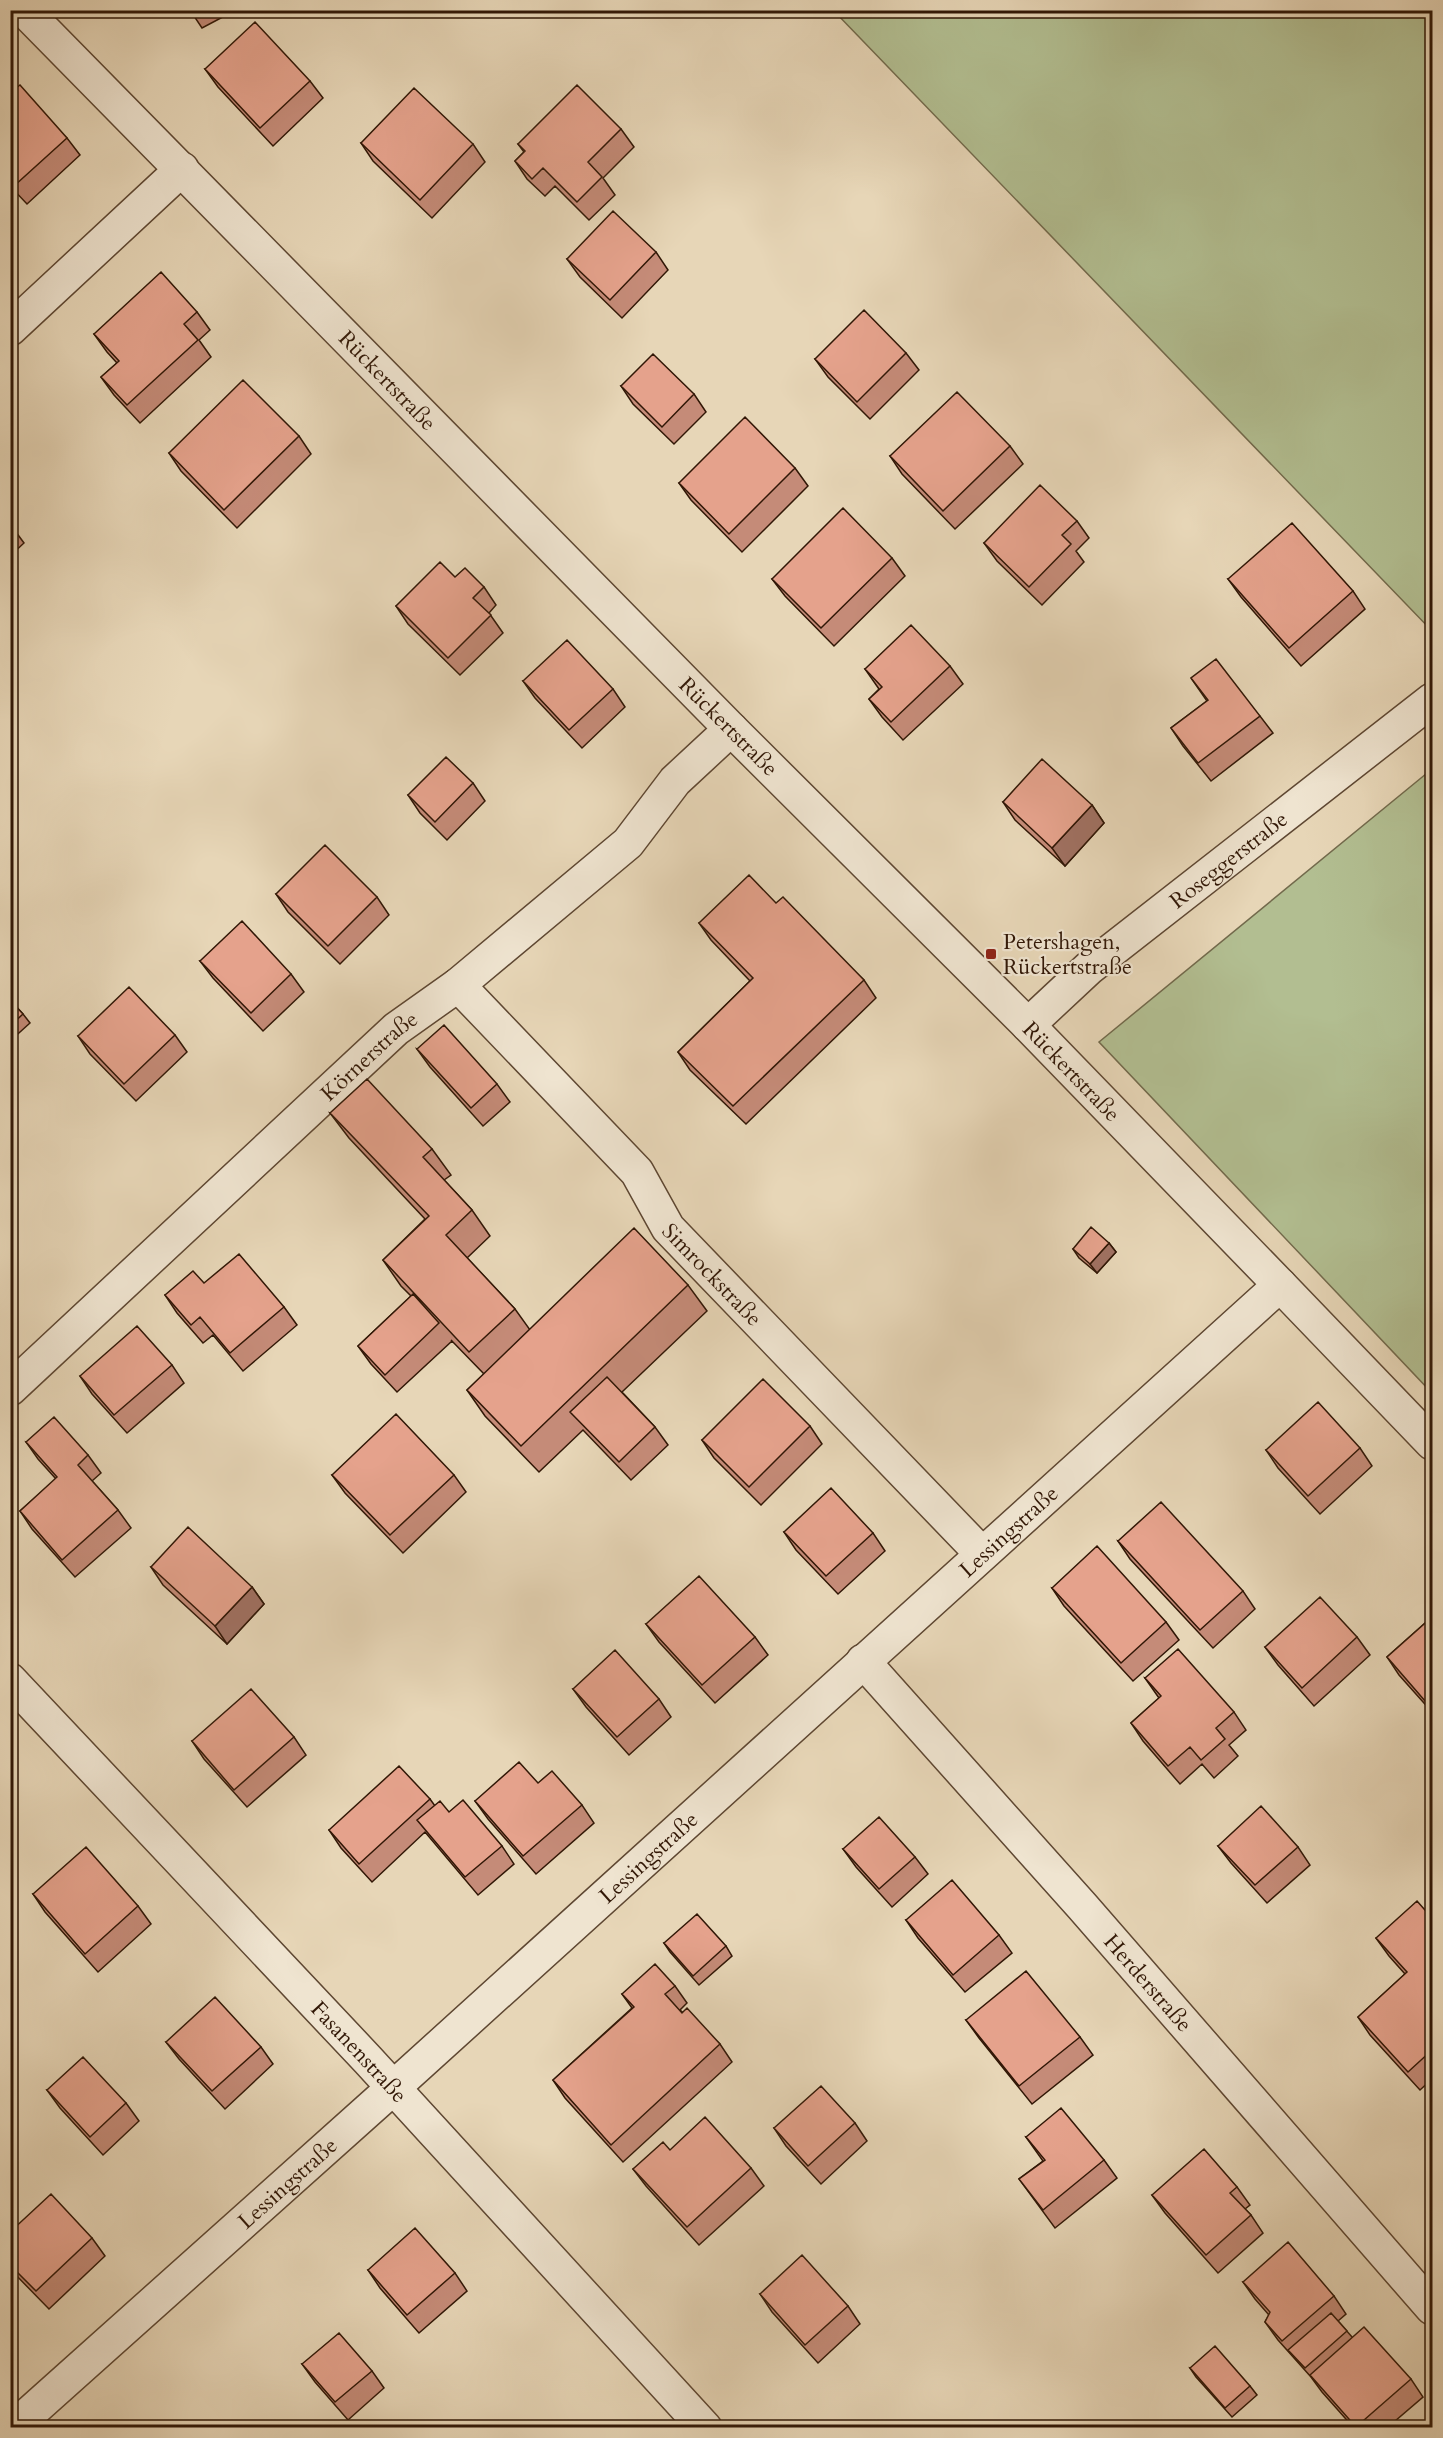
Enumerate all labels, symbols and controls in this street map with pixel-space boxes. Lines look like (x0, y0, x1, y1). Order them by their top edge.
street label: Rückertstraße (332, 324, 443, 438)
street label: Rückertstraße (672, 670, 785, 783)
street label: Roseggerstraße (1163, 805, 1294, 916)
place label: Petershagen, Rückertstraße (1003, 927, 1132, 982)
marker: Petershagen, Rückertstraße (984, 947, 998, 961)
street label: Körnerstraße (314, 1004, 424, 1108)
street label: Rückertstraße (1016, 1015, 1127, 1129)
street label: Simrockstraße (655, 1217, 769, 1333)
street label: Lessingstraße (953, 1479, 1065, 1584)
street label: Lessingstraße (593, 1805, 705, 1911)
street label: Herderstraße (1097, 1928, 1199, 2039)
street label: Fasanenstraße (304, 1995, 414, 2109)
street label: Lessingstraße (232, 2131, 344, 2236)

